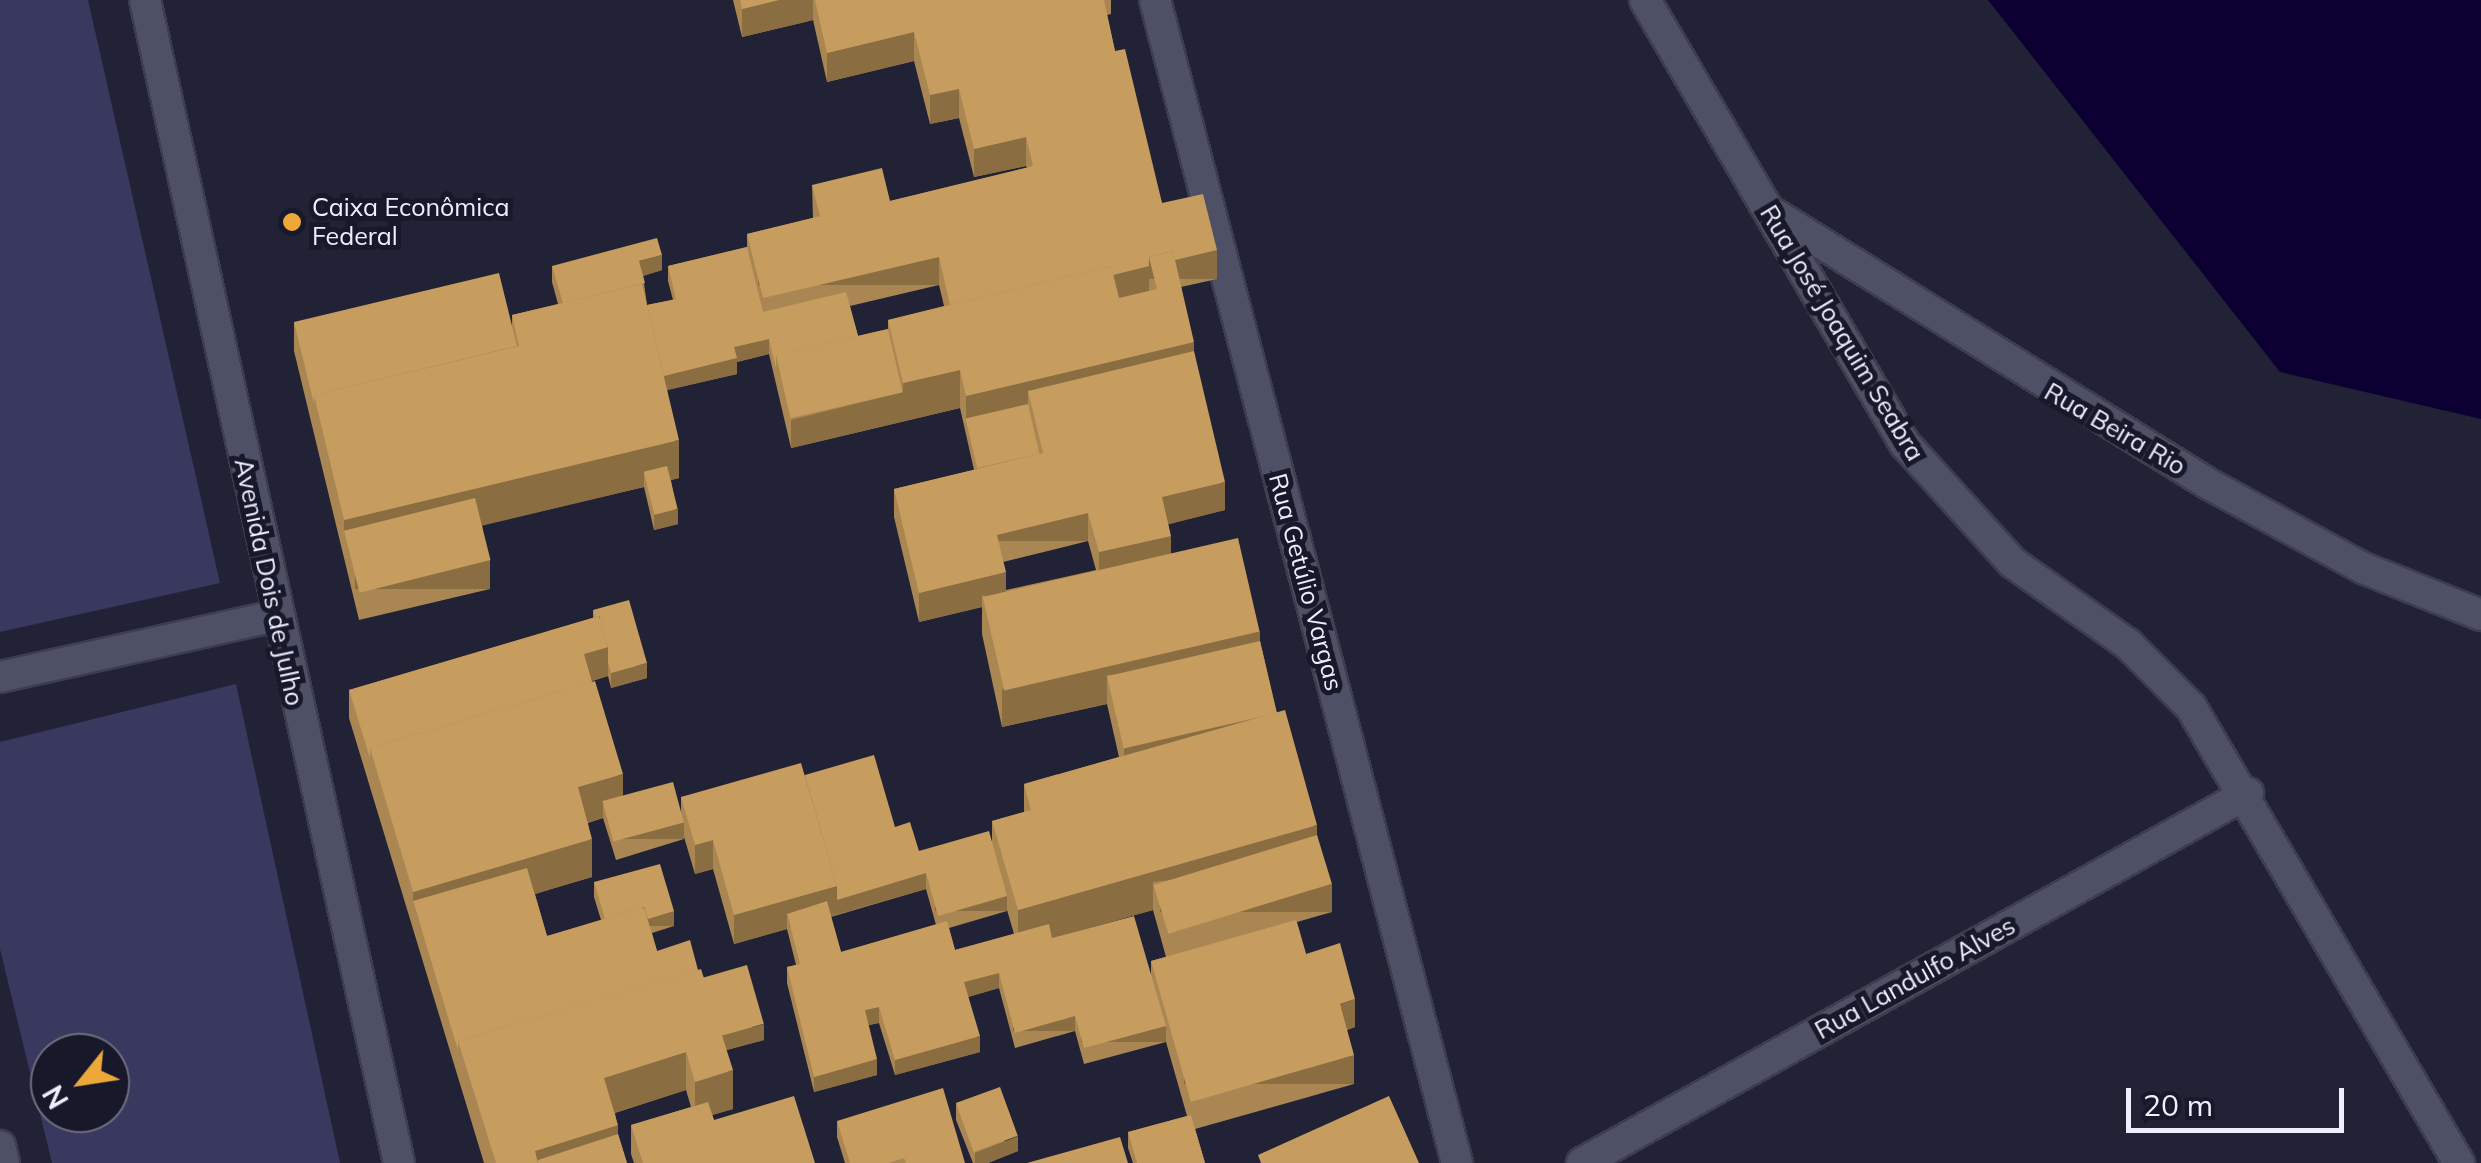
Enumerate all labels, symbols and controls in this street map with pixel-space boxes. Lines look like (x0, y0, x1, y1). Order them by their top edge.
place label: Caixa Econômica Federal (312, 193, 510, 252)
street label: Rua José Joaquim Seabra (1754, 200, 1930, 466)
marker: Caixa Econômica Federal (281, 211, 303, 233)
street label: Rua Beira Rio (2039, 377, 2191, 481)
street label: Avenida Dois de Julho (228, 456, 310, 708)
street label: Rua Getúlio Vargas (1263, 470, 1349, 694)
street label: Rua Landulfo Alves (1810, 911, 2020, 1045)
north arrow (30, 1033, 130, 1133)
scale bar (2131, 1068, 2348, 1130)
text: N (35, 1079, 76, 1115)
text: 20 m (2143, 1086, 2213, 1124)

